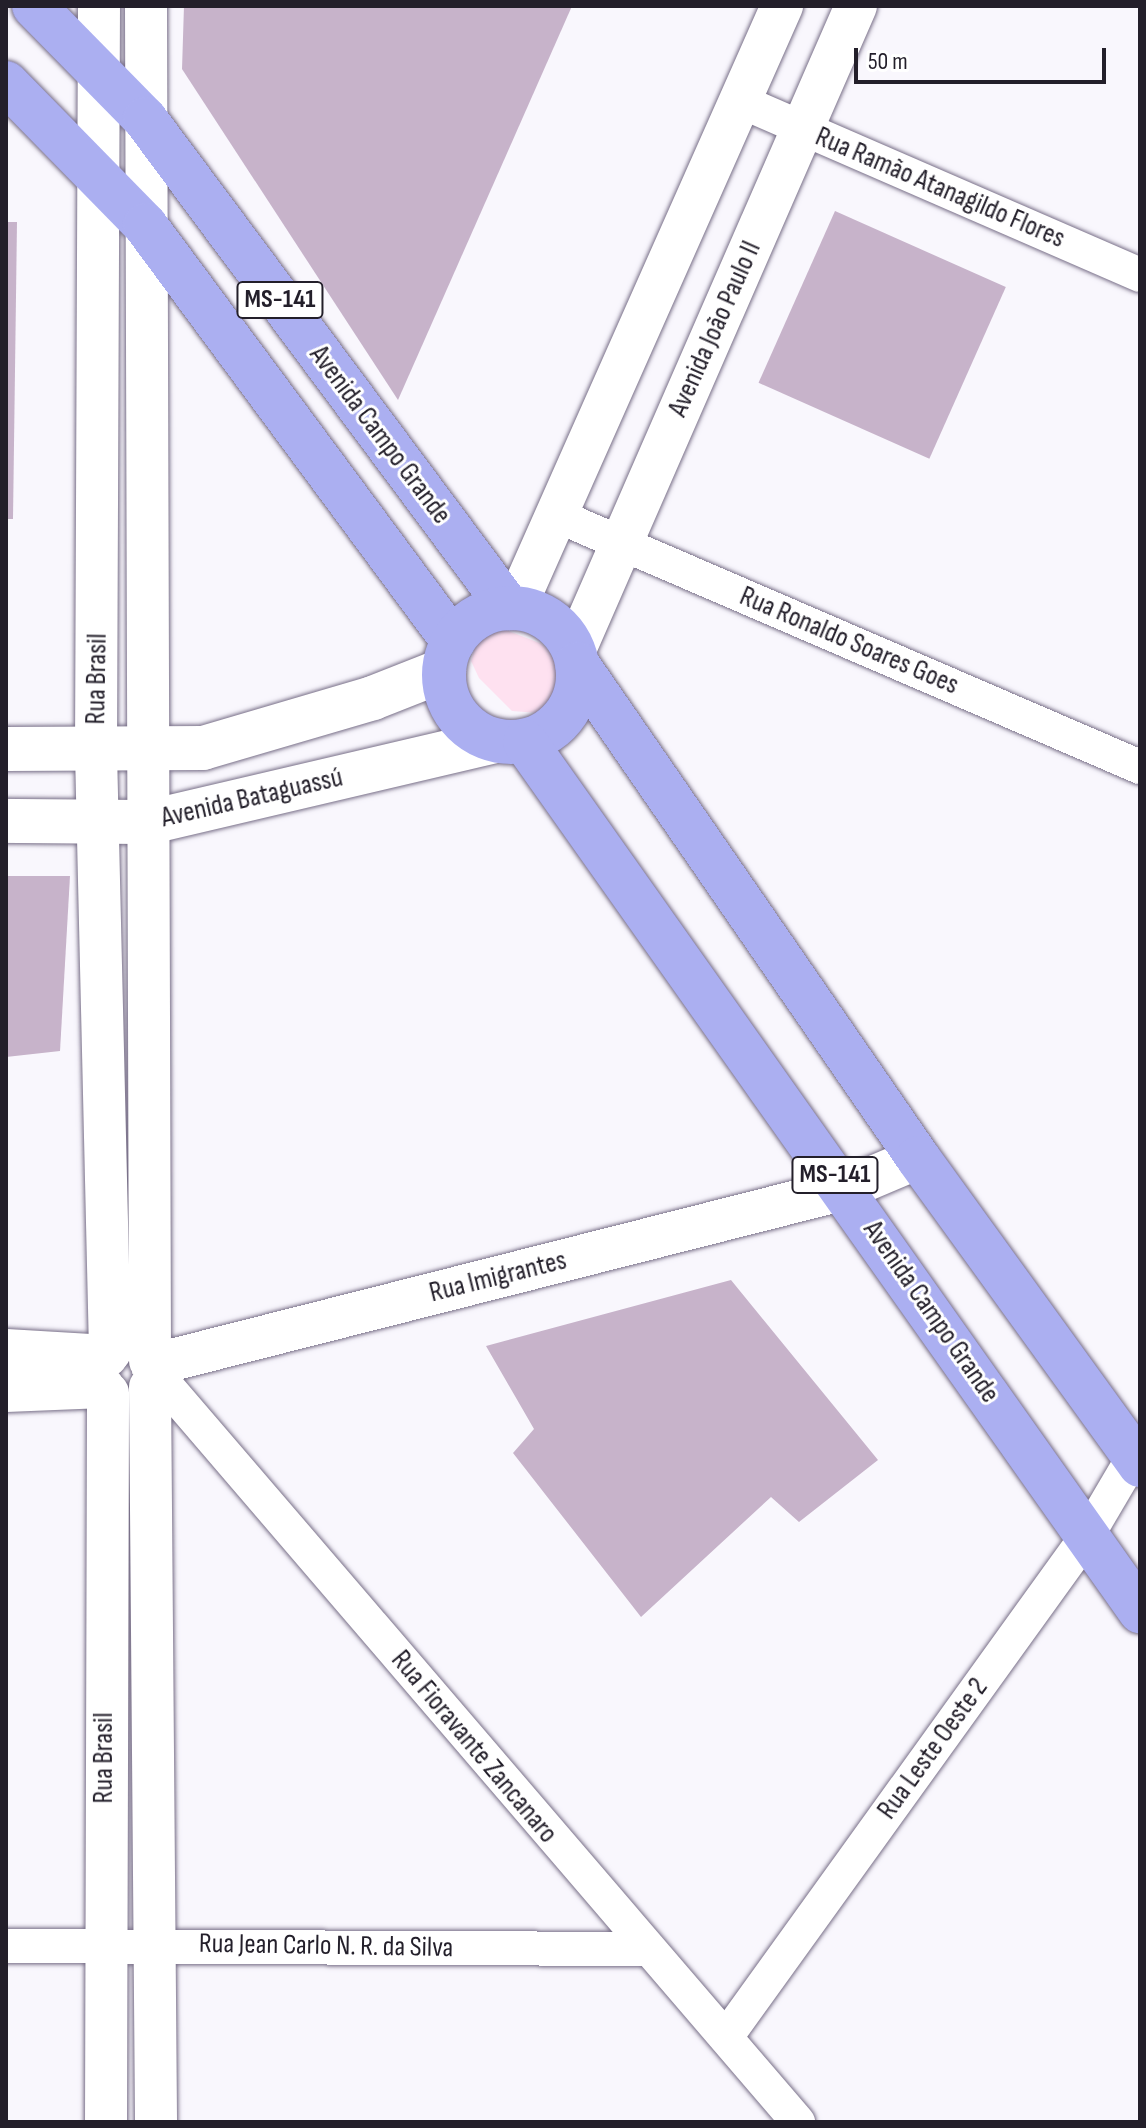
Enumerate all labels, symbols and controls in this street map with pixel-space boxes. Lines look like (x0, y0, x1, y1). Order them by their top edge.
scale bar (858, 32, 1110, 82)
text: 50 m (868, 47, 908, 76)
street label: Rua Ramão Atanagildo Flores (810, 120, 1070, 256)
street label: Avenida João Paulo II (661, 236, 769, 422)
road number: MS-141 (236, 278, 324, 322)
street label: Avenida Campo Grande (302, 339, 458, 531)
street label: Rua Ronaldo Soares Goes (735, 580, 963, 702)
street label: Rua Brasil (79, 633, 115, 725)
street label: Avenida Bataguassú (158, 761, 346, 835)
road number: MS-141 (791, 1153, 879, 1197)
street label: Avenida Campo Grande (856, 1215, 1006, 1409)
street label: Rua Imigrantes (426, 1244, 570, 1310)
street label: Rua Fioravante Zancanaro (384, 1644, 564, 1850)
street label: Rua Leste Oeste 2 (871, 1672, 995, 1826)
street label: Rua Brasil (87, 1712, 121, 1804)
street label: Rua Jean Carlo N. R. da Silva (198, 1927, 454, 1965)

